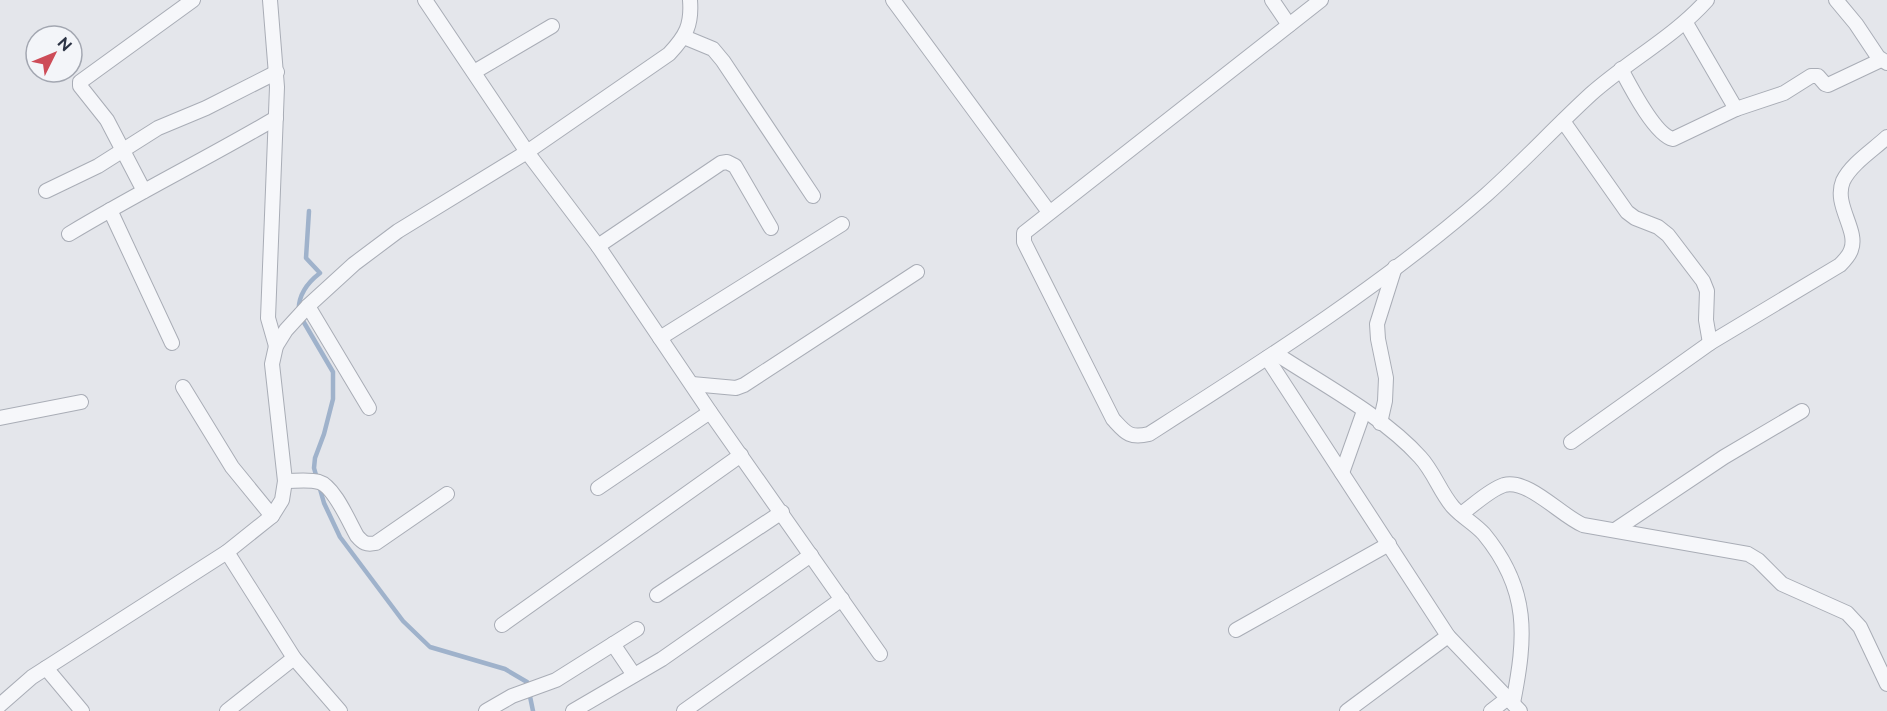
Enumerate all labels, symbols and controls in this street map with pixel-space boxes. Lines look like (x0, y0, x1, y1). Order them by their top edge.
north arrow (24, 24, 84, 84)
text: N (53, 33, 76, 55)

